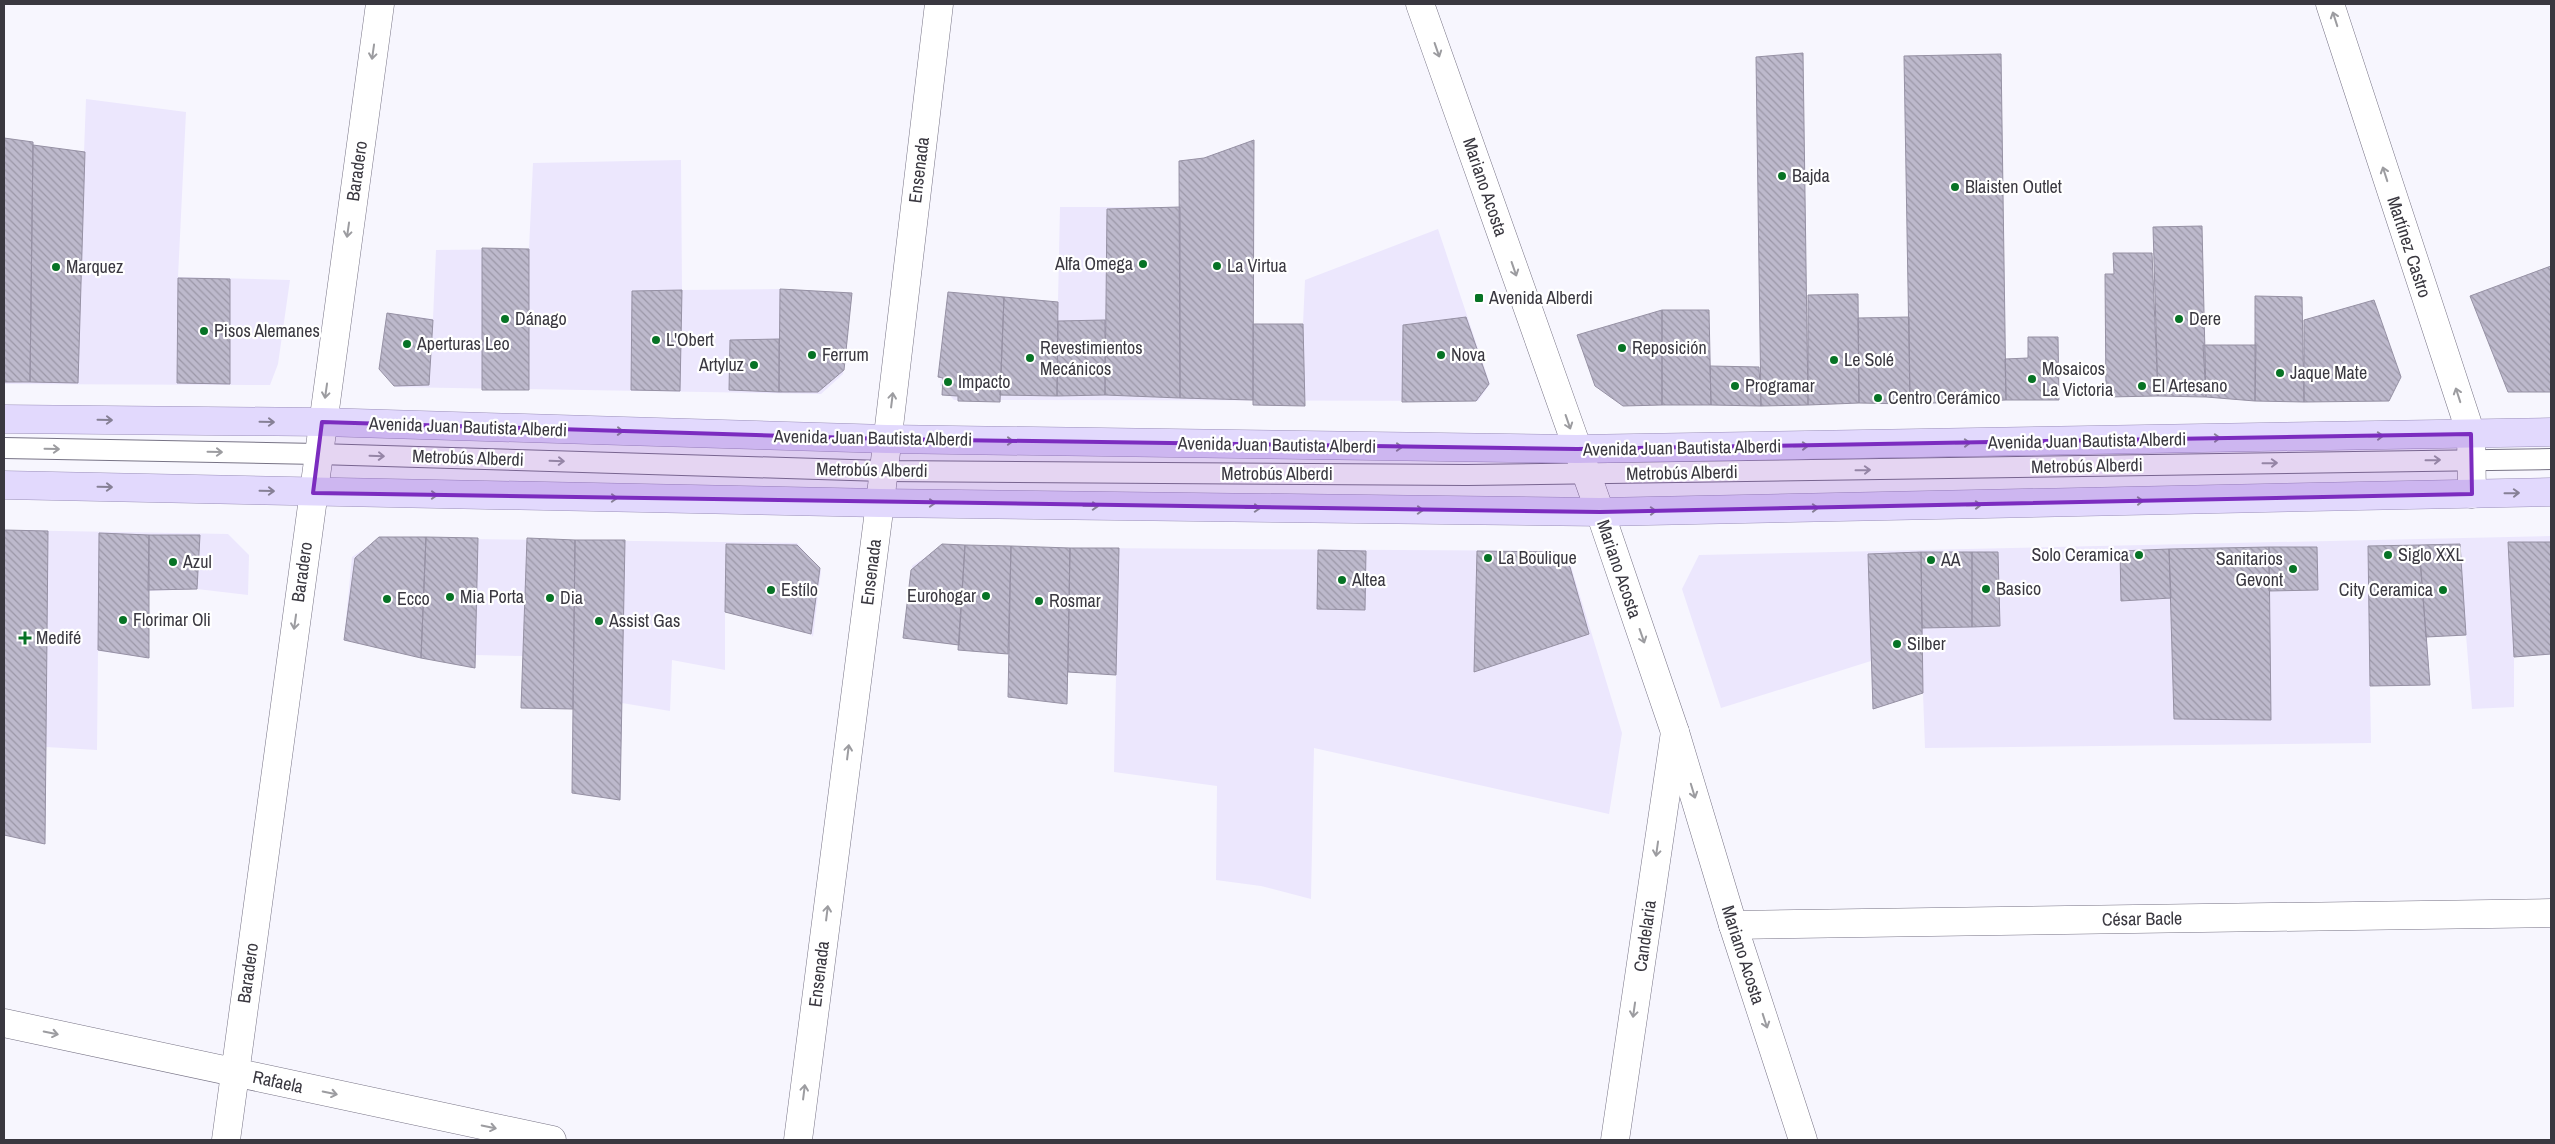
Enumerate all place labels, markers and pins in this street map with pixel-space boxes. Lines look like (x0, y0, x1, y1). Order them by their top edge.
place label: Bajda (1792, 163, 1830, 188)
marker: Bajda (1776, 170, 1788, 182)
place label: Blaisten Outlet (1965, 174, 2062, 199)
marker: Blaisten Outlet (1949, 181, 1961, 193)
place label: Alfa Omega (1054, 251, 1133, 276)
place label: La Virtua (1227, 253, 1287, 278)
place label: Marquez (66, 254, 123, 279)
marker: Alfa Omega (1137, 258, 1149, 270)
marker: La Virtua (1211, 260, 1223, 272)
marker: Marquez (50, 261, 62, 273)
place label: Avenida Alberdi (1488, 285, 1593, 310)
marker: Avenida Alberdi (1473, 292, 1485, 304)
place label: Dánago (515, 306, 567, 331)
place label: Dere (2189, 306, 2221, 331)
marker: Dánago (499, 313, 511, 325)
marker: Dere (2173, 313, 2185, 325)
place label: Pisos Alemanes (214, 318, 320, 343)
marker: Pisos Alemanes (198, 325, 210, 337)
place label: L'Obert (666, 327, 714, 352)
place label: Aperturas Leo (416, 331, 510, 356)
marker: L'Obert (650, 334, 662, 346)
place label: Revestimientos Mecánicos (1040, 335, 1143, 381)
place label: Reposición (1632, 335, 1707, 360)
marker: Aperturas Leo (401, 338, 413, 350)
place label: Ferrum (822, 342, 869, 367)
place label: Nova (1451, 342, 1485, 367)
marker: Reposición (1616, 342, 1628, 354)
place label: Le Solé (1844, 347, 1894, 372)
marker: Ferrum (806, 349, 818, 361)
marker: Nova (1435, 349, 1447, 361)
place label: Artyluz (698, 352, 744, 377)
marker: Revestimientos Mecánicos (1024, 352, 1036, 364)
marker: Le Solé (1828, 354, 1840, 366)
place label: Mosaicos La Victoria (2042, 356, 2113, 402)
marker: Artyluz (748, 359, 760, 371)
place label: Jaque Mate (2290, 360, 2367, 385)
marker: Jaque Mate (2274, 367, 2286, 379)
place label: Impacto (958, 369, 1011, 394)
place label: Programar (1745, 373, 1815, 398)
marker: Mosaicos La Victoria (2026, 373, 2038, 385)
place label: El Artesano (2152, 373, 2228, 398)
marker: Impacto (942, 376, 954, 388)
marker: Programar (1729, 380, 1741, 392)
marker: El Artesano (2136, 380, 2148, 392)
place label: Centro Cerámico (1888, 385, 2000, 410)
marker: Centro Cerámico (1872, 392, 1884, 404)
place label: Solo Ceramica (2031, 542, 2129, 567)
place label: Siglo XXL (2398, 542, 2464, 567)
place label: La Boulique (1498, 545, 1577, 570)
place label: Sanitarios Gevont (2216, 546, 2283, 592)
place label: AA (1940, 547, 1961, 572)
place label: Azul (182, 549, 212, 574)
marker: Solo Ceramica (2133, 549, 2145, 561)
marker: Siglo XXL (2382, 549, 2394, 561)
marker: La Boulique (1482, 552, 1494, 564)
marker: AA (1925, 554, 1937, 566)
marker: Azul (167, 556, 179, 568)
marker: Sanitarios Gevont (2287, 563, 2299, 575)
place label: Altea (1351, 567, 1386, 592)
marker: Altea (1336, 574, 1348, 586)
place label: Basico (1996, 576, 2041, 601)
place label: Estílo (781, 577, 818, 602)
place label: City Ceramica (2339, 577, 2433, 602)
place label: Eurohogar (907, 583, 976, 608)
marker: Basico (1980, 583, 1992, 595)
place label: Mia Porta (460, 584, 524, 609)
marker: Estílo (765, 584, 777, 596)
marker: City Ceramica (2437, 584, 2449, 596)
place label: Dia (560, 585, 583, 610)
place label: Ecco (397, 586, 430, 611)
place label: Rosmar (1049, 588, 1101, 613)
marker: Eurohogar (980, 590, 992, 602)
marker: Mia Porta (444, 591, 456, 603)
marker: Dia (544, 592, 556, 604)
marker: Ecco (381, 593, 393, 605)
marker: Rosmar (1033, 595, 1045, 607)
place label: Florimar Oli (133, 607, 211, 632)
place label: Assist Gas (608, 608, 680, 633)
marker: Florimar Oli (117, 614, 129, 626)
marker: Assist Gas (593, 615, 605, 627)
place label: Medifé (36, 625, 81, 650)
marker: Medifé (18, 631, 32, 645)
place label: Silber (1907, 631, 1946, 656)
marker: Silber (1891, 638, 1903, 650)

